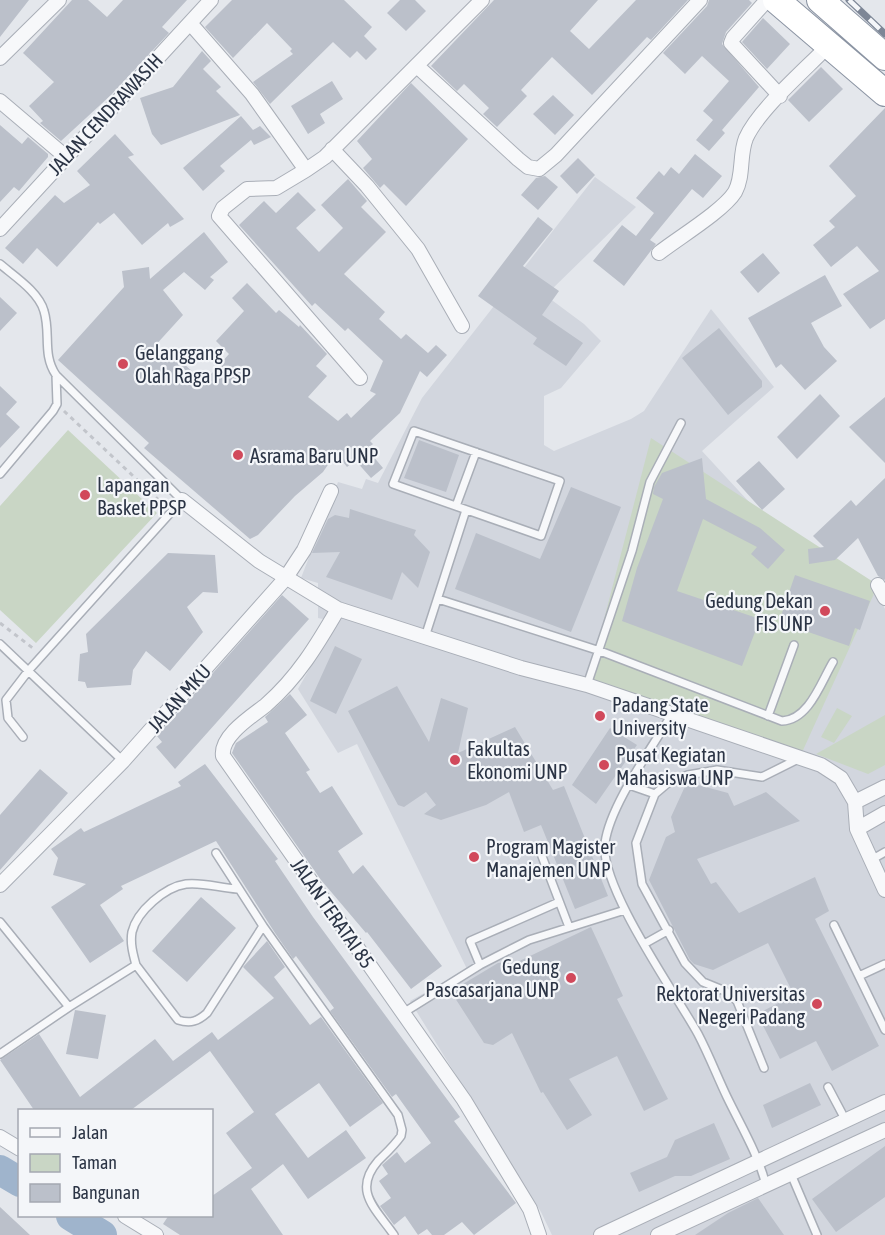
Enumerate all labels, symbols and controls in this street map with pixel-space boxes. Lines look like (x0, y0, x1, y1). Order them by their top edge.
street label: JALAN CENDRAWASIH (43, 49, 167, 179)
place label: Gelanggang Olah Raga PPSP (135, 341, 251, 387)
marker: Gelanggang Olah Raga PPSP (116, 357, 130, 371)
place label: Asrama Baru UNP (250, 444, 379, 467)
marker: Asrama Baru UNP (231, 448, 245, 462)
place label: Lapangan Basket PPSP (97, 473, 187, 519)
marker: Lapangan Basket PPSP (78, 488, 92, 502)
place label: Gedung Dekan FIS UNP (705, 589, 813, 635)
marker: Gedung Dekan FIS UNP (818, 604, 832, 618)
street label: JALAN MKU (143, 659, 215, 737)
place label: Padang State University (612, 693, 709, 739)
marker: Padang State University (593, 709, 607, 723)
place label: Fakultas Ekonomi UNP (467, 737, 568, 783)
place label: Pusat Kegiatan Mahasiswa UNP (616, 743, 734, 789)
marker: Fakultas Ekonomi UNP (448, 753, 462, 767)
marker: Pusat Kegiatan Mahasiswa UNP (597, 758, 611, 772)
place label: Program Magister Manajemen UNP (486, 835, 616, 881)
marker: Program Magister Manajemen UNP (467, 850, 481, 864)
street label: JALAN TERATAI 85 (287, 854, 379, 972)
place label: Gedung Pascasarjana UNP (425, 955, 559, 1001)
marker: Gedung Pascasarjana UNP (564, 971, 578, 985)
place label: Rektorat Universitas Negeri Padang (656, 982, 805, 1028)
marker: Rektorat Universitas Negeri Padang (810, 997, 824, 1011)
legend (18, 1109, 213, 1217)
text: Jalan (72, 1122, 108, 1143)
text: Taman (72, 1152, 117, 1173)
text: Bangunan (72, 1182, 140, 1203)

